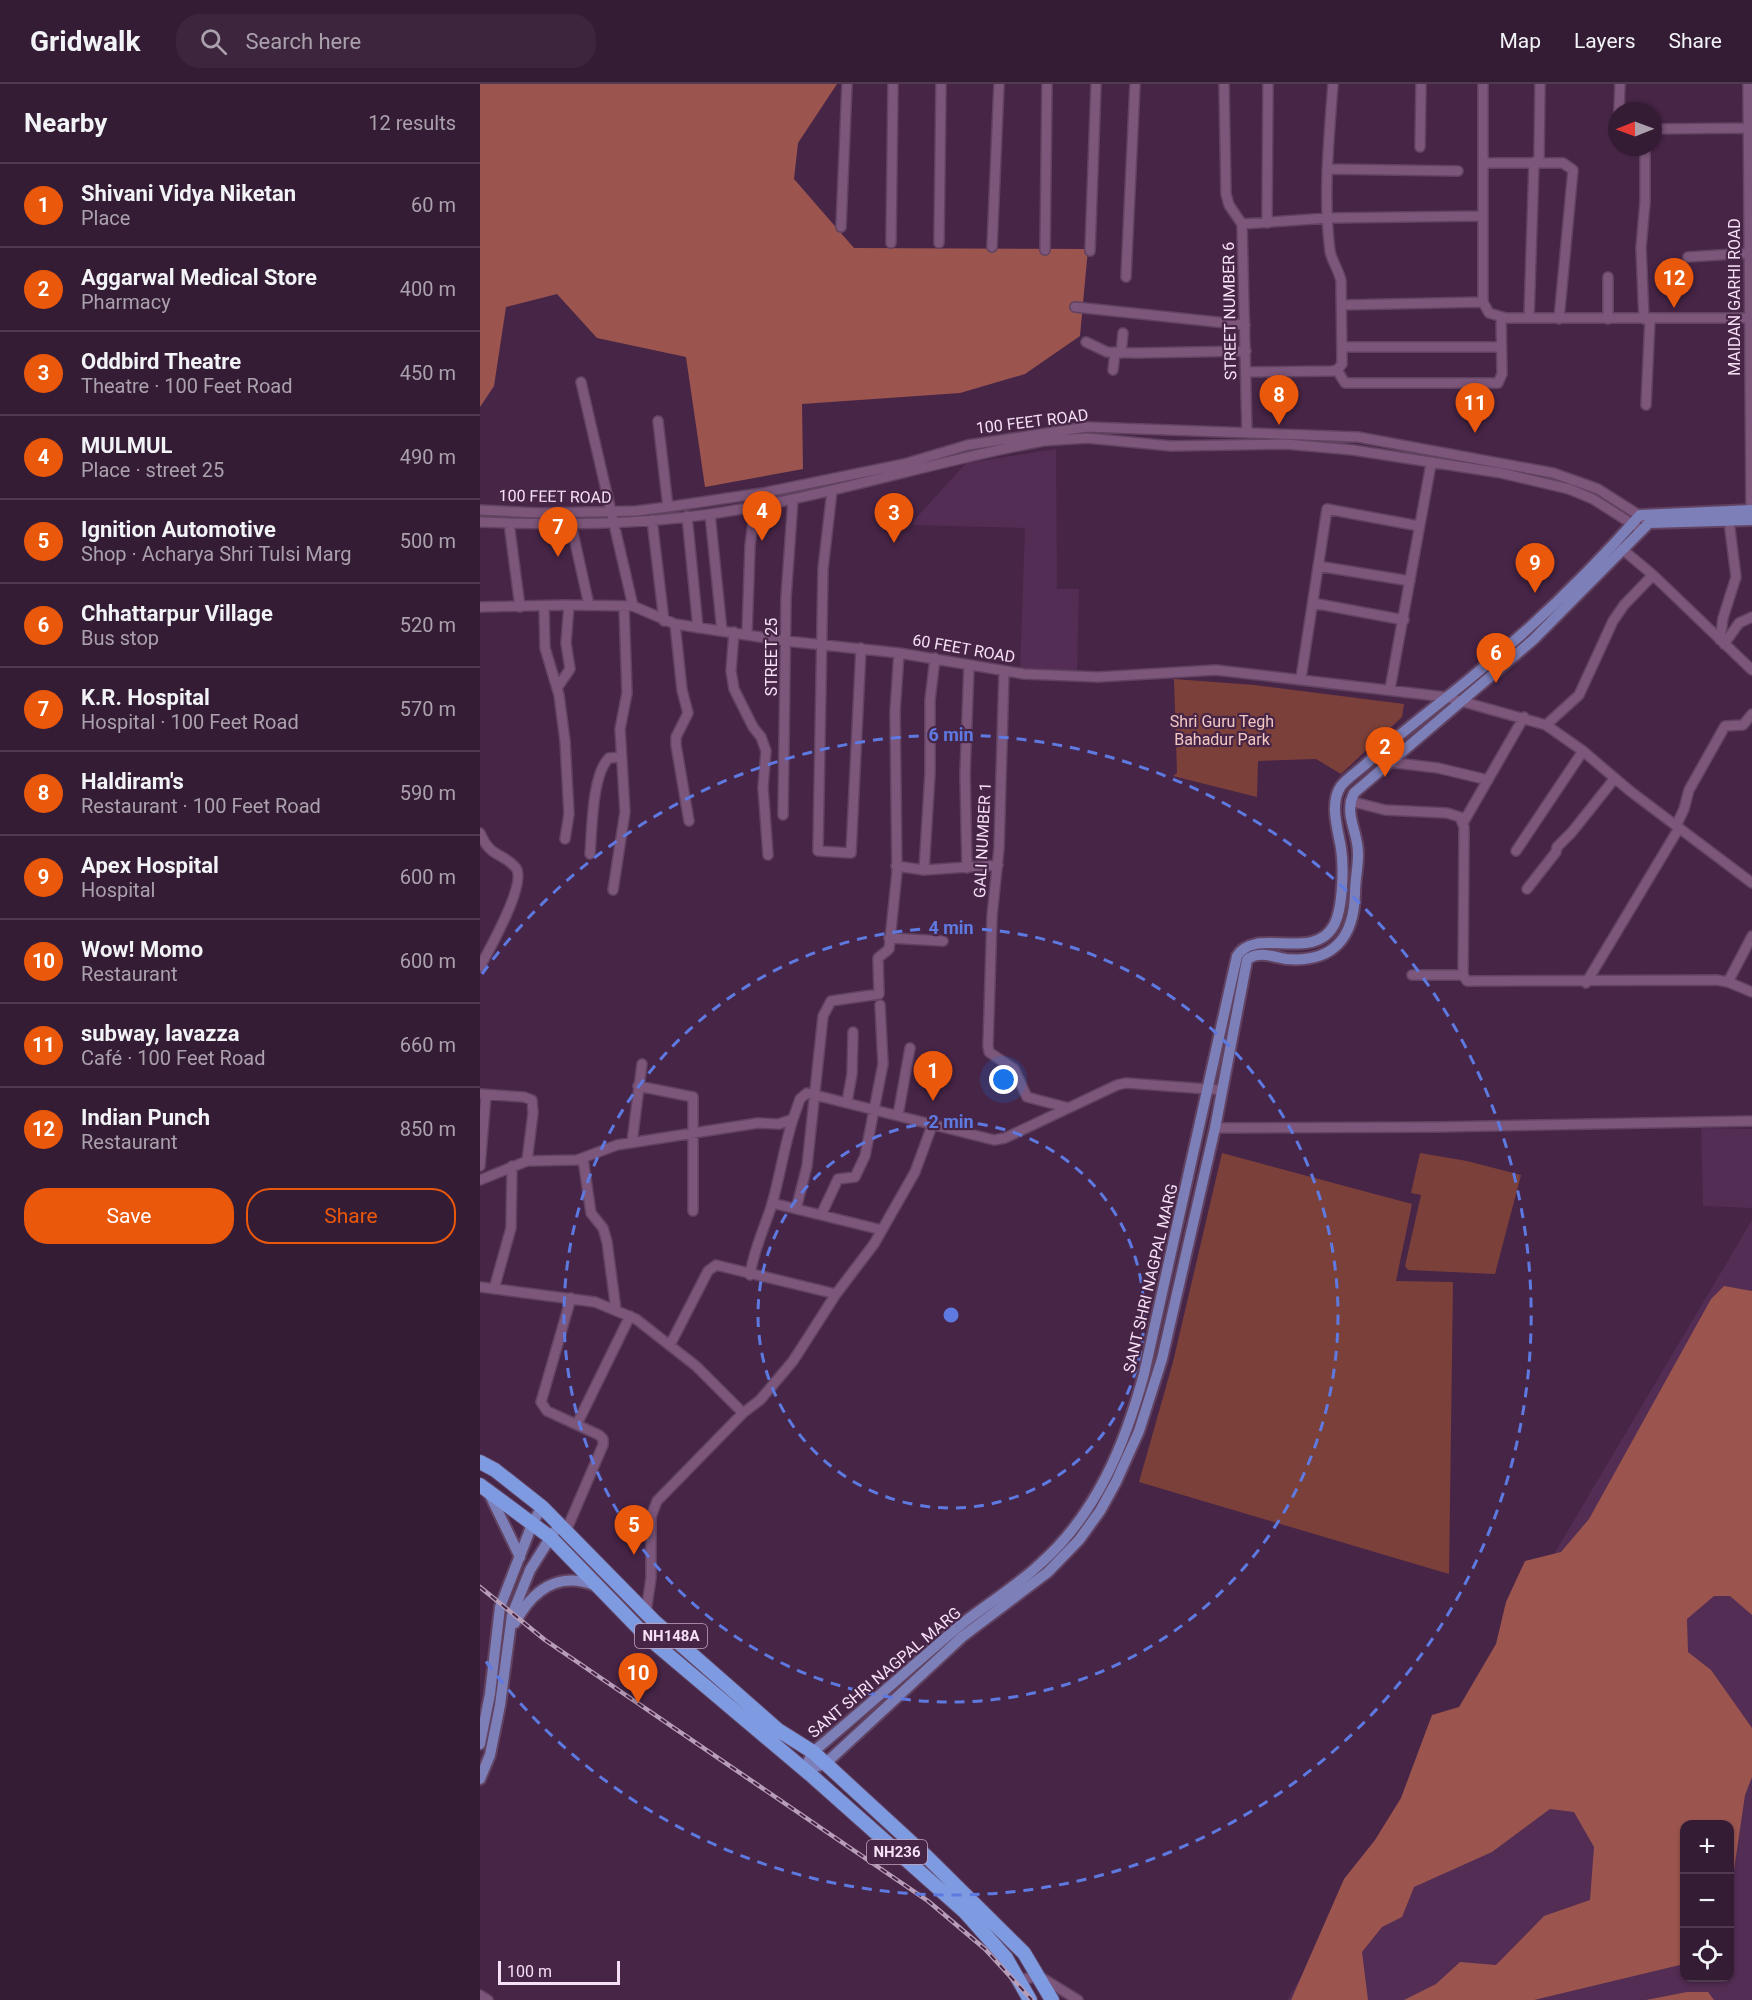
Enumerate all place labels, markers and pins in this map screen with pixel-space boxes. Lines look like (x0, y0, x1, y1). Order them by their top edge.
pin: 12 (1654, 258, 1694, 308)
pin: 8 (1260, 376, 1298, 425)
pin: 11 (1456, 384, 1494, 433)
pin: 4 (742, 492, 782, 541)
pin: 3 (874, 494, 914, 543)
pin: 7 (538, 508, 578, 557)
pin: 9 (1516, 544, 1554, 593)
pin: 6 (1476, 634, 1516, 683)
pin: 2 (1366, 728, 1404, 777)
pin: 1 (914, 1052, 952, 1101)
centre of rings (941, 1305, 961, 1325)
pin: 5 (614, 1506, 654, 1555)
pin: 10 (618, 1654, 658, 1703)

